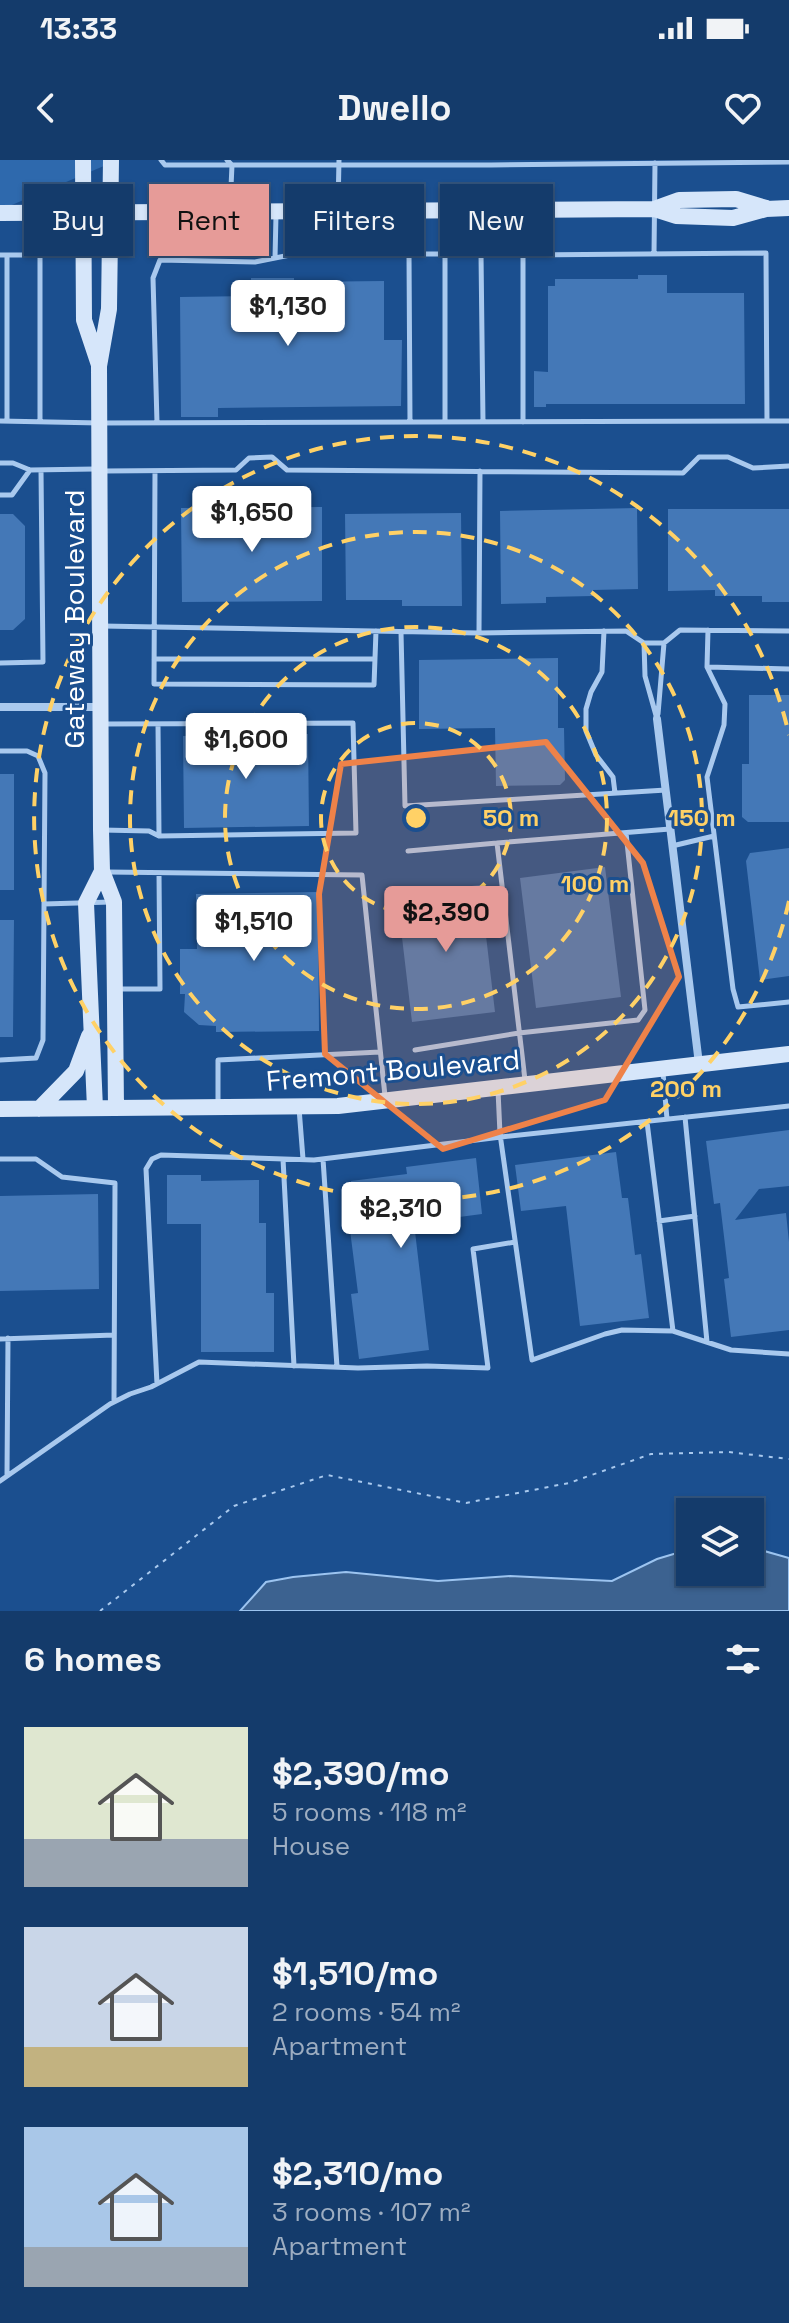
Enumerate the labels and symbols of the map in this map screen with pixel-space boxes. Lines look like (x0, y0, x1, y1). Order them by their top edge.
pin: $1,130 (223, 280, 353, 348)
pin: $1,650 (187, 486, 317, 554)
street label: Gateway Boulevard (56, 489, 92, 749)
pin: $1,600 (181, 713, 311, 781)
text: 50 m (483, 802, 539, 833)
text: 150 m (668, 802, 736, 833)
centre of rings (402, 804, 430, 832)
text: 100 m (561, 868, 629, 899)
pin: $2,390 (381, 886, 511, 954)
pin: $1,510 (189, 895, 319, 963)
street label: Fremont Boulevard (265, 1041, 521, 1099)
text: 200 m (650, 1073, 722, 1104)
pin: $2,310 (336, 1182, 466, 1250)

